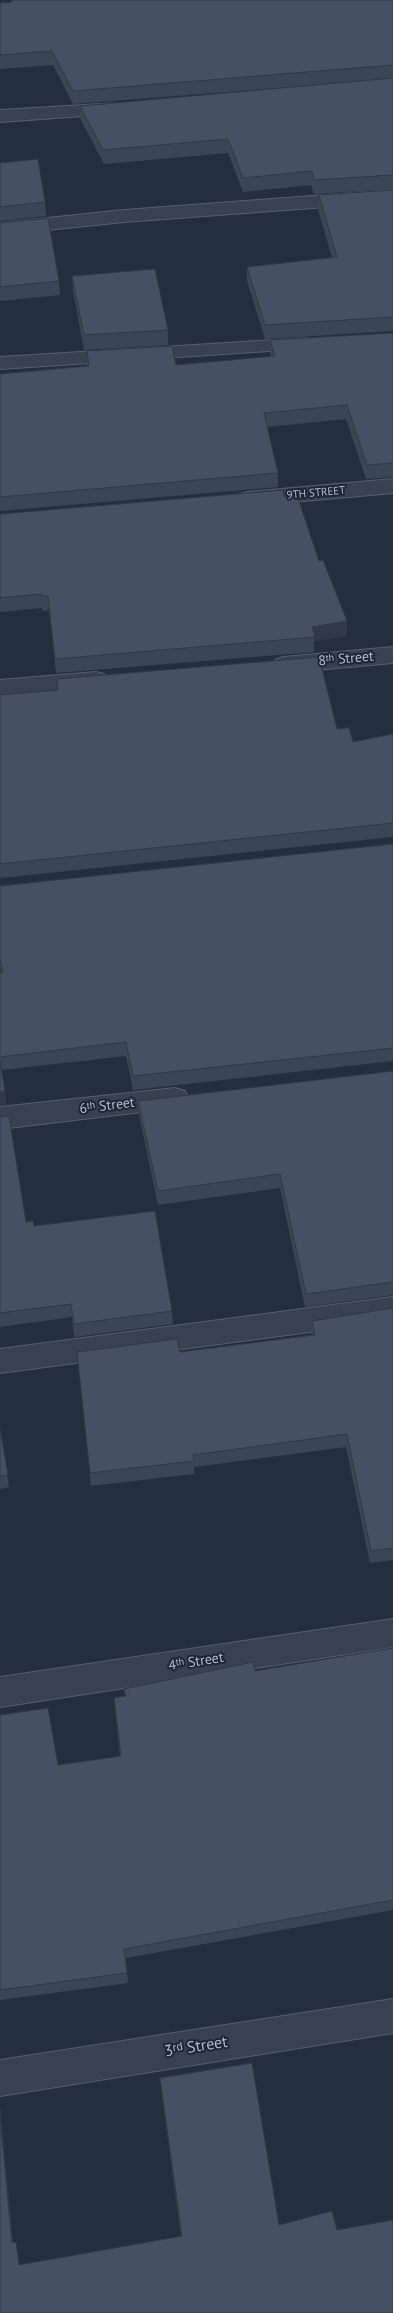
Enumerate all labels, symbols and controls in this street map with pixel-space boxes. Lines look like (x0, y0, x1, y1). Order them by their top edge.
street label: 9TH STREET (286, 484, 346, 502)
street label: 8ᵗʰ Street (318, 648, 374, 670)
street label: 6ᵗʰ Street (78, 1094, 136, 1118)
street label: 4ᵗʰ Street (167, 1649, 225, 1675)
street label: 3ʳᵈ Street (163, 2033, 229, 2061)

